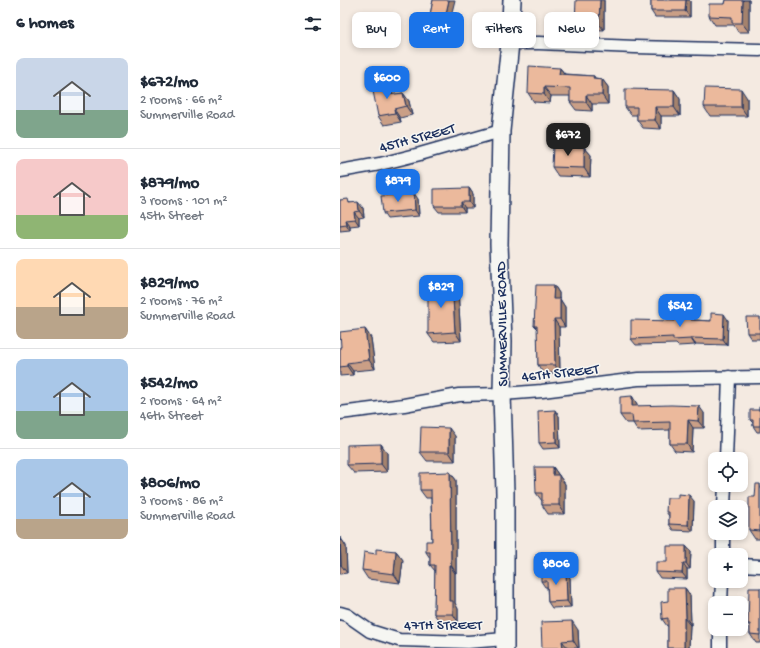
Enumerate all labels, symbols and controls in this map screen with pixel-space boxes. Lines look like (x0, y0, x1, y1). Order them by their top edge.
chip: Buy (352, 12, 401, 48)
chip: Rent (409, 12, 464, 48)
chip: Filters (472, 12, 536, 48)
chip: New (544, 12, 599, 48)
icon: filters (302, 13, 324, 35)
text: 6 homes (16, 14, 74, 34)
pin: $600 (363, 66, 411, 100)
text: $600 (373, 71, 401, 86)
text: $672/mo (140, 73, 198, 93)
icon: home (48, 74, 96, 122)
text: 2 rooms · 66 m² (140, 93, 222, 108)
text: Summerville Road (140, 108, 234, 123)
street label: 45TH STREET (378, 120, 459, 158)
pin: $672 (544, 123, 592, 157)
text: $672 (555, 128, 581, 143)
pin: $879 (374, 169, 422, 203)
text: $879/mo (140, 174, 199, 194)
text: $879 (385, 174, 411, 189)
icon: home (48, 175, 96, 223)
text: 3 rooms · 101 m² (140, 194, 228, 209)
text: 45th Street (140, 209, 203, 224)
street label: SUMMERVILLE ROAD (493, 261, 513, 387)
text: $829/mo (140, 274, 199, 294)
icon: home (48, 275, 96, 323)
pin: $829 (417, 275, 465, 309)
text: $829 (428, 280, 454, 295)
text: 2 rooms · 76 m² (140, 294, 223, 309)
pin: $542 (656, 294, 704, 328)
text: $542 (667, 299, 693, 314)
text: Summerville Road (140, 309, 234, 324)
street label: 46TH STREET (521, 361, 601, 387)
text: $542/mo (140, 374, 198, 394)
icon: home (48, 375, 96, 423)
text: 2 rooms · 64 m² (140, 394, 222, 409)
text: 46th Street (140, 409, 203, 424)
map controls (708, 452, 748, 636)
button: locate (708, 452, 748, 492)
text: $806/mo (140, 474, 200, 494)
icon: home (48, 475, 96, 523)
text: 3 rooms · 86 m² (140, 494, 223, 509)
button: layers (708, 500, 748, 540)
text: Summerville Road (140, 509, 234, 524)
button: + (708, 548, 748, 588)
pin: $806 (532, 552, 580, 586)
text: $806 (543, 557, 569, 572)
button: − (708, 596, 748, 636)
street label: 47TH STREET (404, 617, 483, 635)

